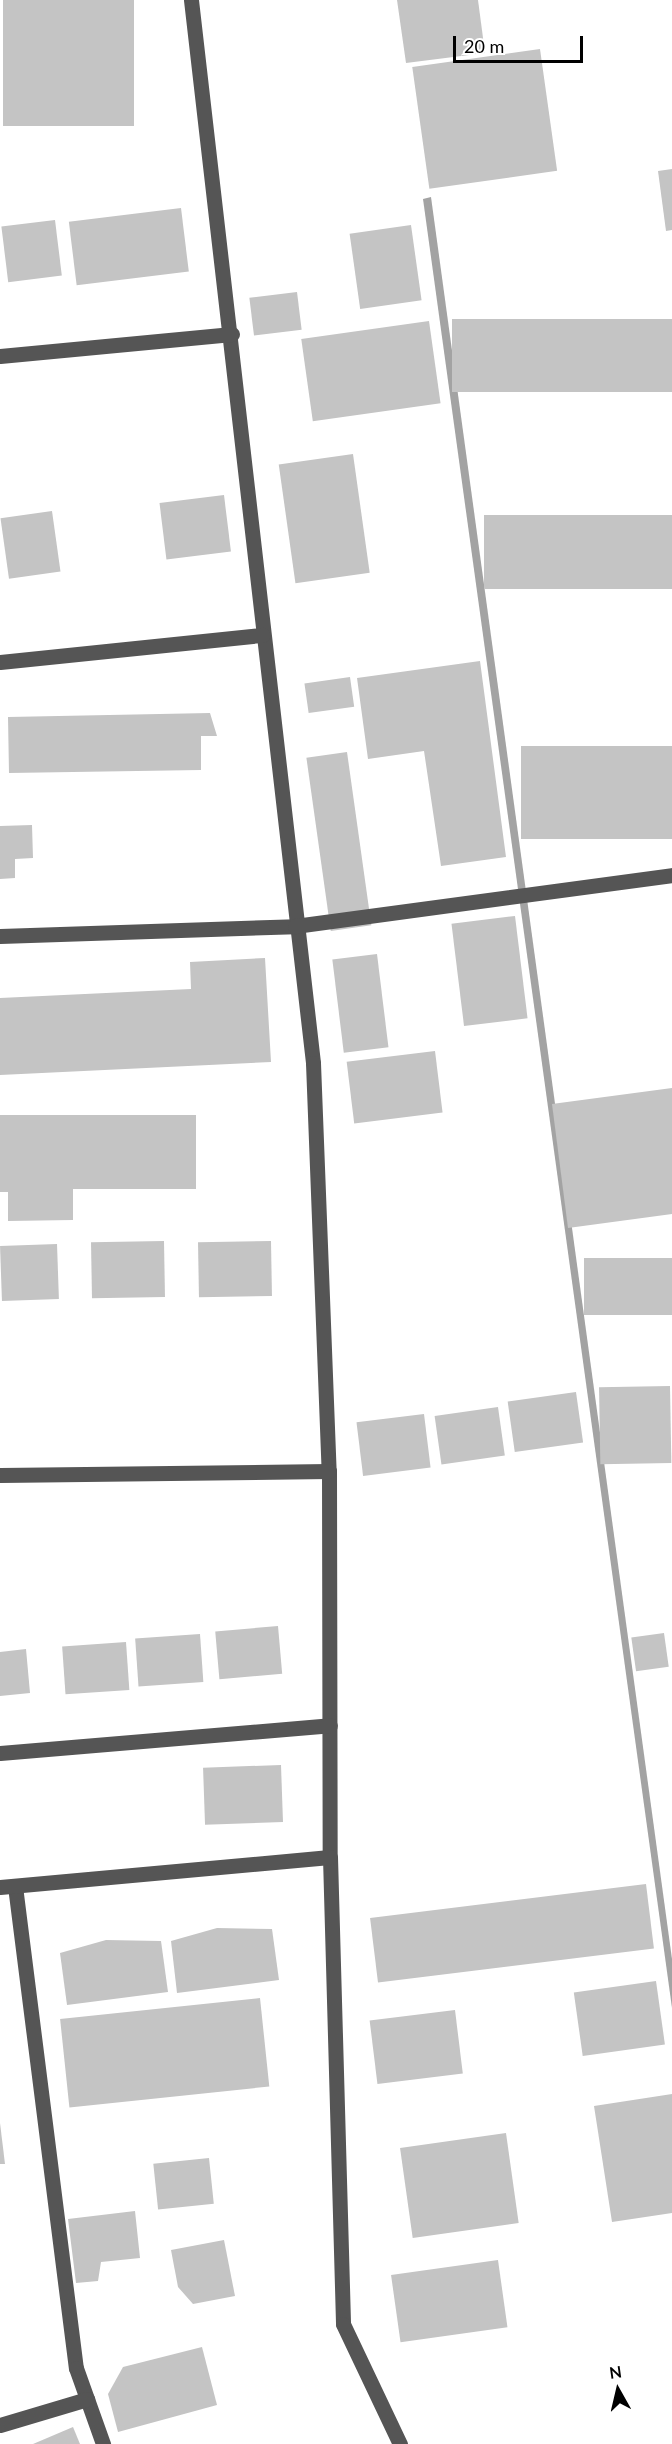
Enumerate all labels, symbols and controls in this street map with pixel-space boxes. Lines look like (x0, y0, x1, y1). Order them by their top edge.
scale bar (456, 24, 586, 62)
text: 20 m (464, 35, 504, 57)
north arrow (588, 2360, 648, 2420)
text: N (608, 2361, 623, 2382)

